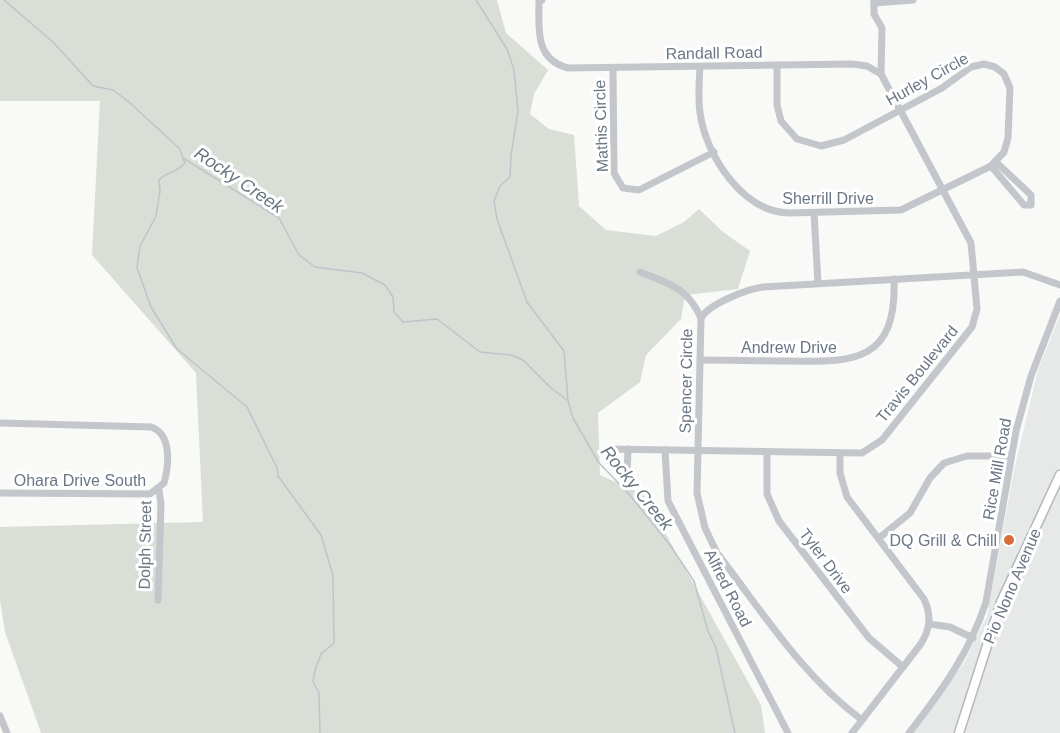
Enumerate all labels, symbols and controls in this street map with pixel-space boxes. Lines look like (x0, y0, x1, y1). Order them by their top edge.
street label: Randall Road (665, 44, 763, 62)
street label: Hurley Circle (883, 49, 971, 109)
street label: Mathis Circle (591, 79, 611, 173)
water label: Rocky Creek (191, 143, 288, 218)
street label: Sherrill Drive (782, 190, 874, 207)
street label: Travis Boulevard (873, 322, 961, 426)
street label: Spencer Circle (677, 328, 695, 434)
street label: Andrew Drive (741, 339, 837, 356)
street label: Rice Mill Road (980, 417, 1014, 521)
water label: Rocky Creek (597, 442, 678, 535)
street label: Ohara Drive South (14, 472, 146, 489)
street label: Dolph Street (136, 500, 154, 590)
street label: Tyler Drive (796, 525, 856, 597)
street label: Pio Nono Avenue (980, 526, 1044, 646)
place label: DQ Grill & Chill (889, 532, 997, 549)
marker: DQ Grill & Chill (1002, 533, 1016, 547)
street label: Alfred Road (701, 546, 755, 630)

